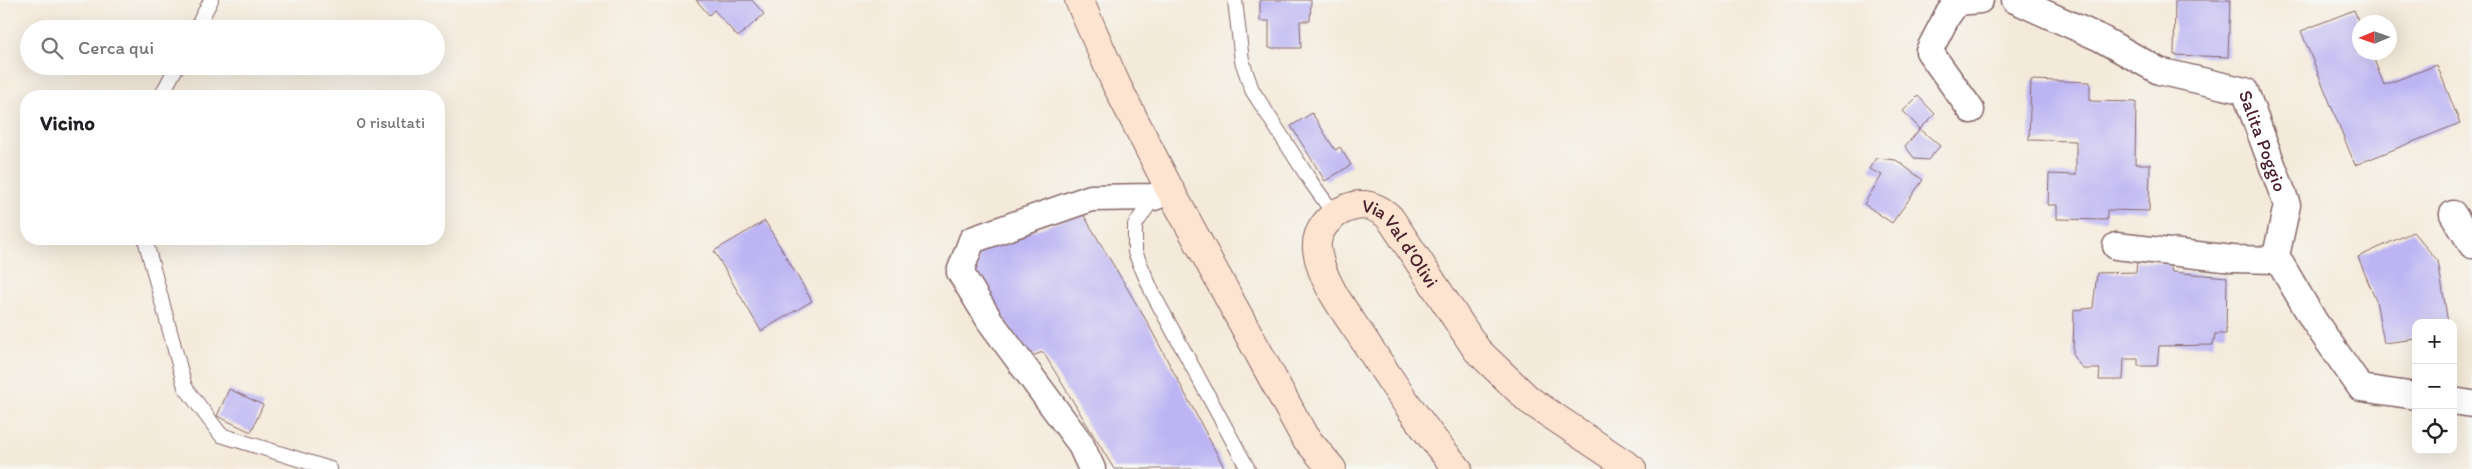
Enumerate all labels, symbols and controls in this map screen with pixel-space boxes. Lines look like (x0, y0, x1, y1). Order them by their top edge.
north arrow (2352, 15, 2397, 60)
search box (20, 20, 445, 75)
icon: search (38, 34, 66, 62)
text: Cerca qui (78, 36, 154, 59)
street label: Salita Poggio (2234, 87, 2292, 195)
text: Vicino (40, 110, 95, 135)
text: 0 risultati (356, 113, 425, 132)
street label: Via Val d'Olivi (1360, 193, 1444, 292)
map controls (2412, 319, 2457, 454)
button: + (2412, 319, 2457, 364)
button: − (2412, 364, 2457, 409)
button: locate (2412, 409, 2457, 454)

